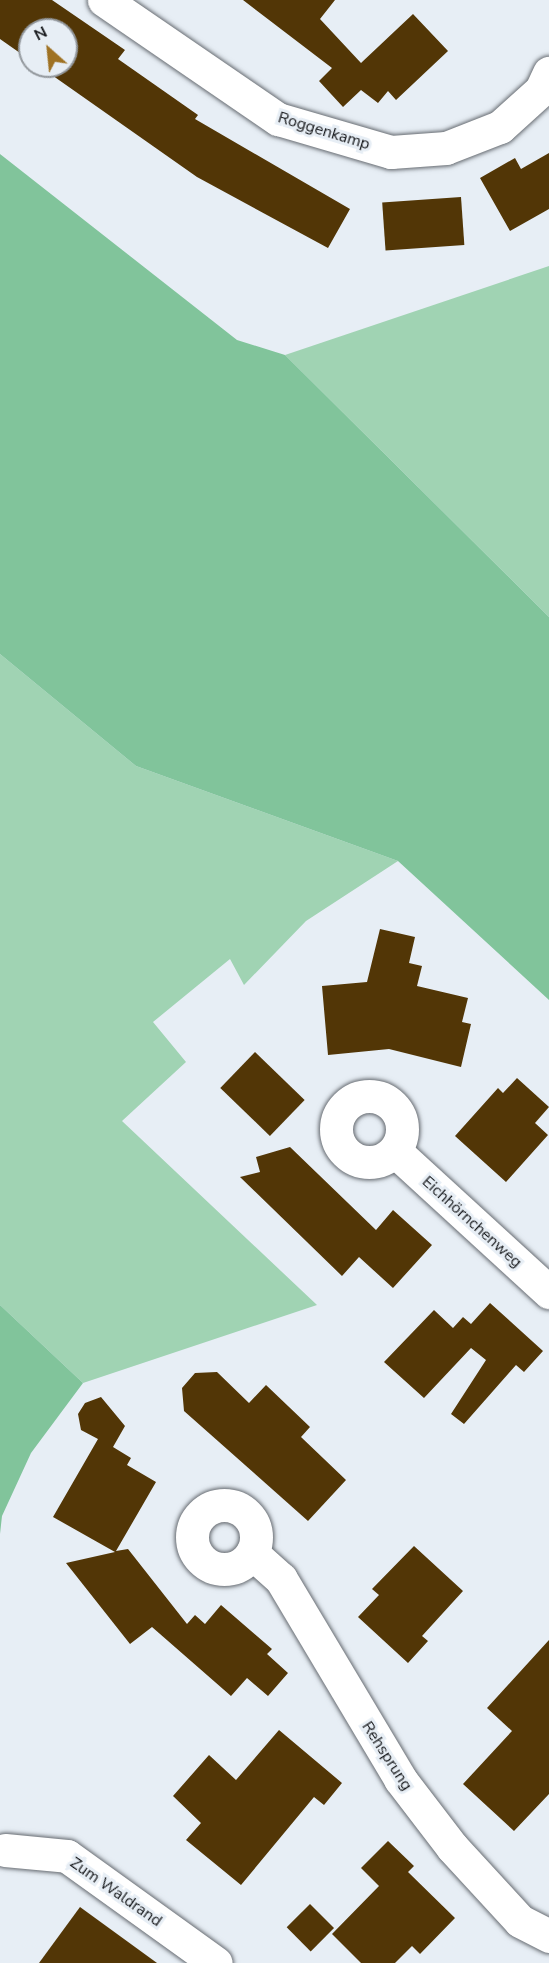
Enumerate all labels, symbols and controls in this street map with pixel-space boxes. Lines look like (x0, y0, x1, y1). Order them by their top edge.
north arrow (18, 18, 78, 78)
text: N (30, 21, 51, 46)
street label: Roggenkamp (276, 108, 372, 154)
street label: Eichhörnchenweg (418, 1172, 526, 1272)
street label: Rehsprung (358, 1718, 416, 1794)
street label: Zum Waldrand (66, 1853, 166, 1931)

